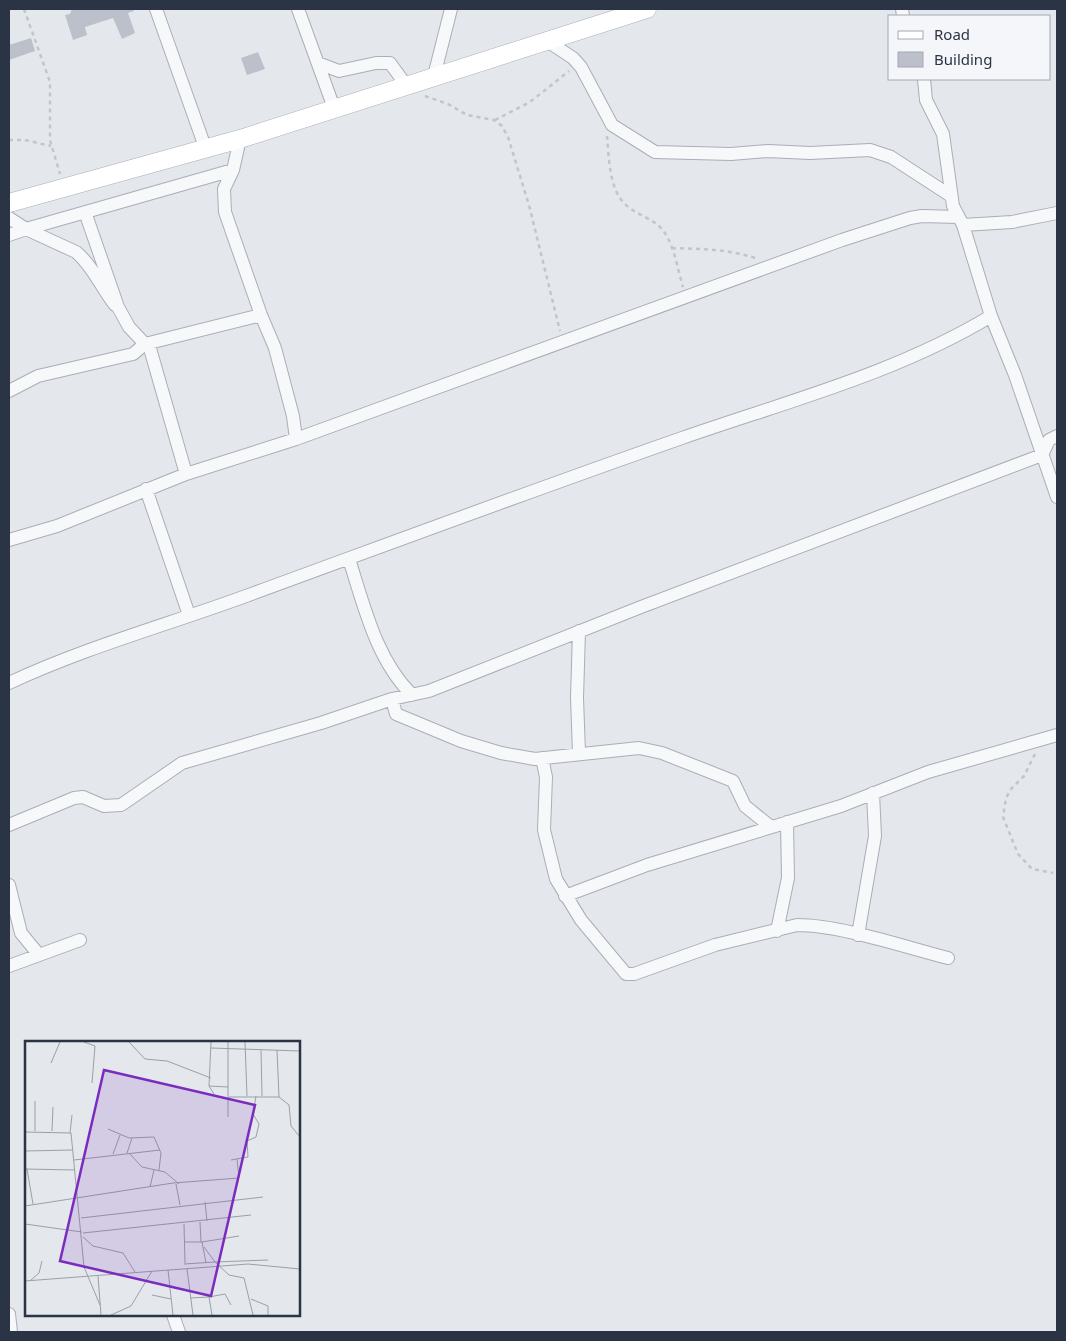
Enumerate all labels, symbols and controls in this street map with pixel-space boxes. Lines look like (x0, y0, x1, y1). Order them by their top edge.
legend (888, 15, 1051, 80)
text: Road (934, 24, 970, 44)
text: Building (934, 49, 992, 69)
inset map (25, 1041, 300, 1316)

